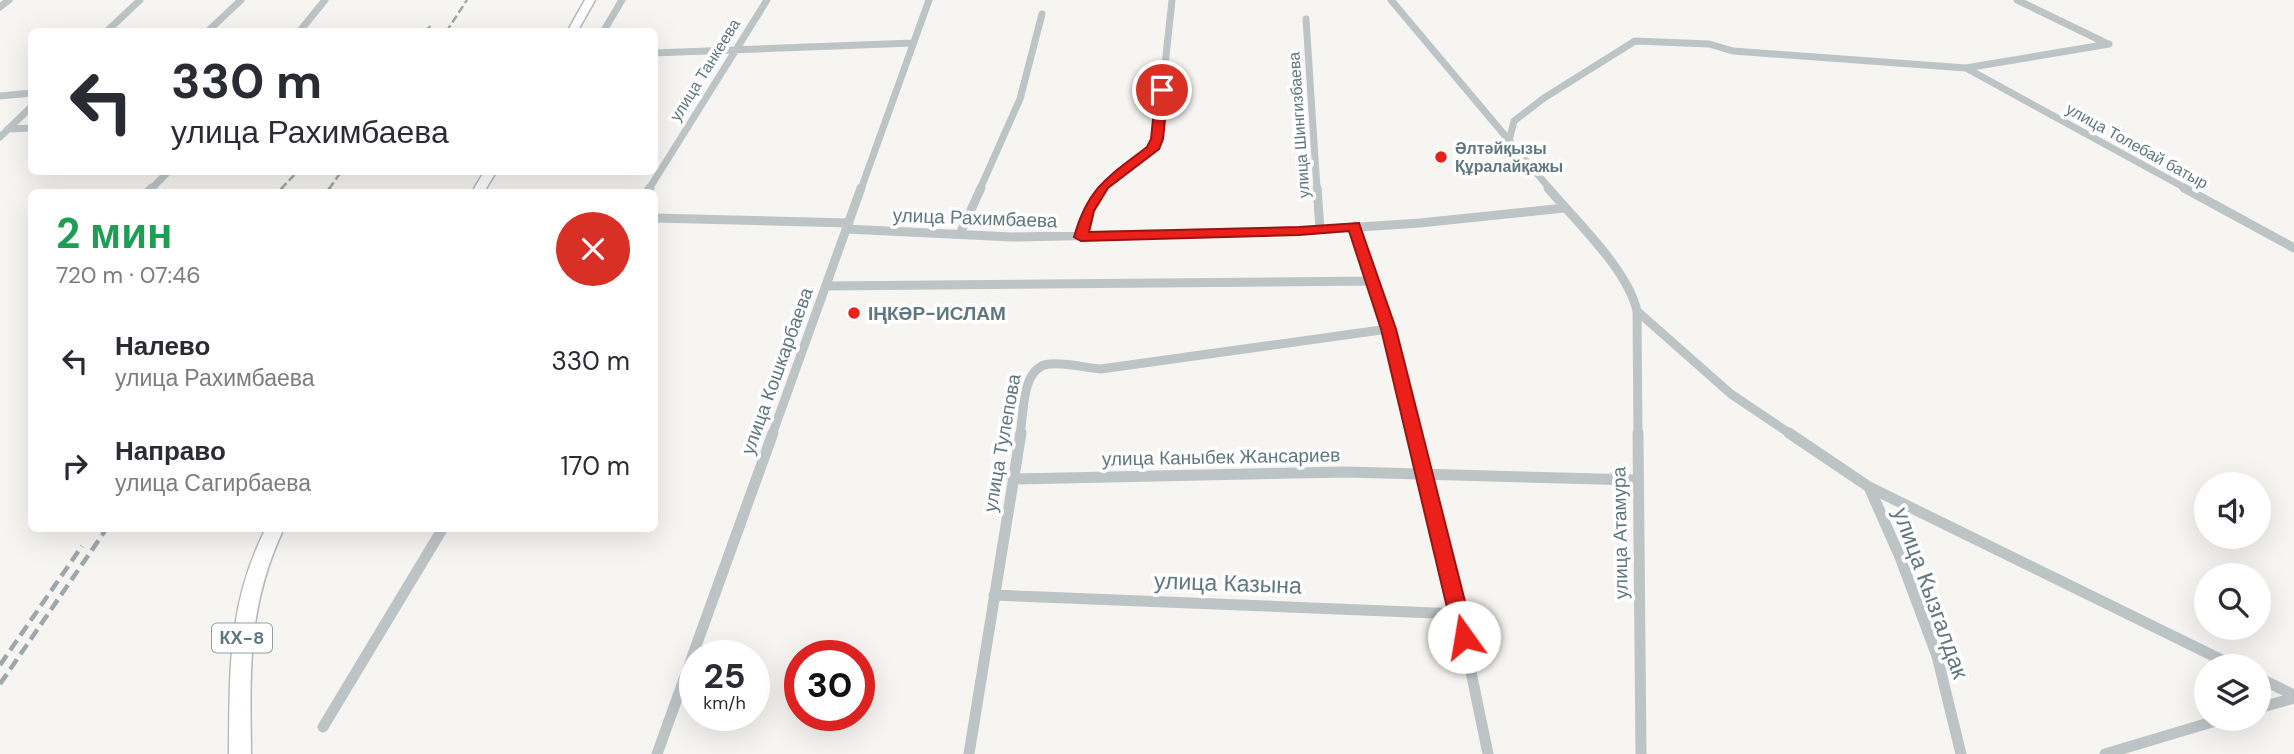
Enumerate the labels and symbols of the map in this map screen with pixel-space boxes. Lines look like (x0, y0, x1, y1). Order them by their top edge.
street label: улица Танкеева (665, 15, 745, 125)
street label: улица Шингизбаева (1283, 51, 1315, 199)
pin (1132, 60, 1192, 120)
street label: улица Толебай батыр (2062, 98, 2212, 194)
place label: Әлтәйқызы Құралайқажы (1455, 138, 1563, 177)
marker: Әлтәйқызы Құралайқажы (1433, 149, 1449, 165)
street label: улица Рахимбаева (892, 203, 1058, 233)
street label: улица Кошкарбаева (735, 284, 819, 458)
place label: ІҢКӘР-ИСЛАМ (868, 301, 1006, 326)
marker: ІҢКӘР-ИСЛАМ (846, 305, 862, 321)
street label: улица Тулепова (978, 372, 1027, 514)
street label: улица Каныбек Жансариев (1102, 442, 1340, 472)
street label: улица Атамура (1606, 466, 1634, 599)
street label: улица Кызгалдак (1886, 503, 1976, 684)
street label: улица Казына (1154, 565, 1303, 601)
position arrow (1427, 600, 1501, 674)
road number: КХ-8 (212, 624, 272, 652)
speed limit sign: 30 (784, 640, 875, 731)

